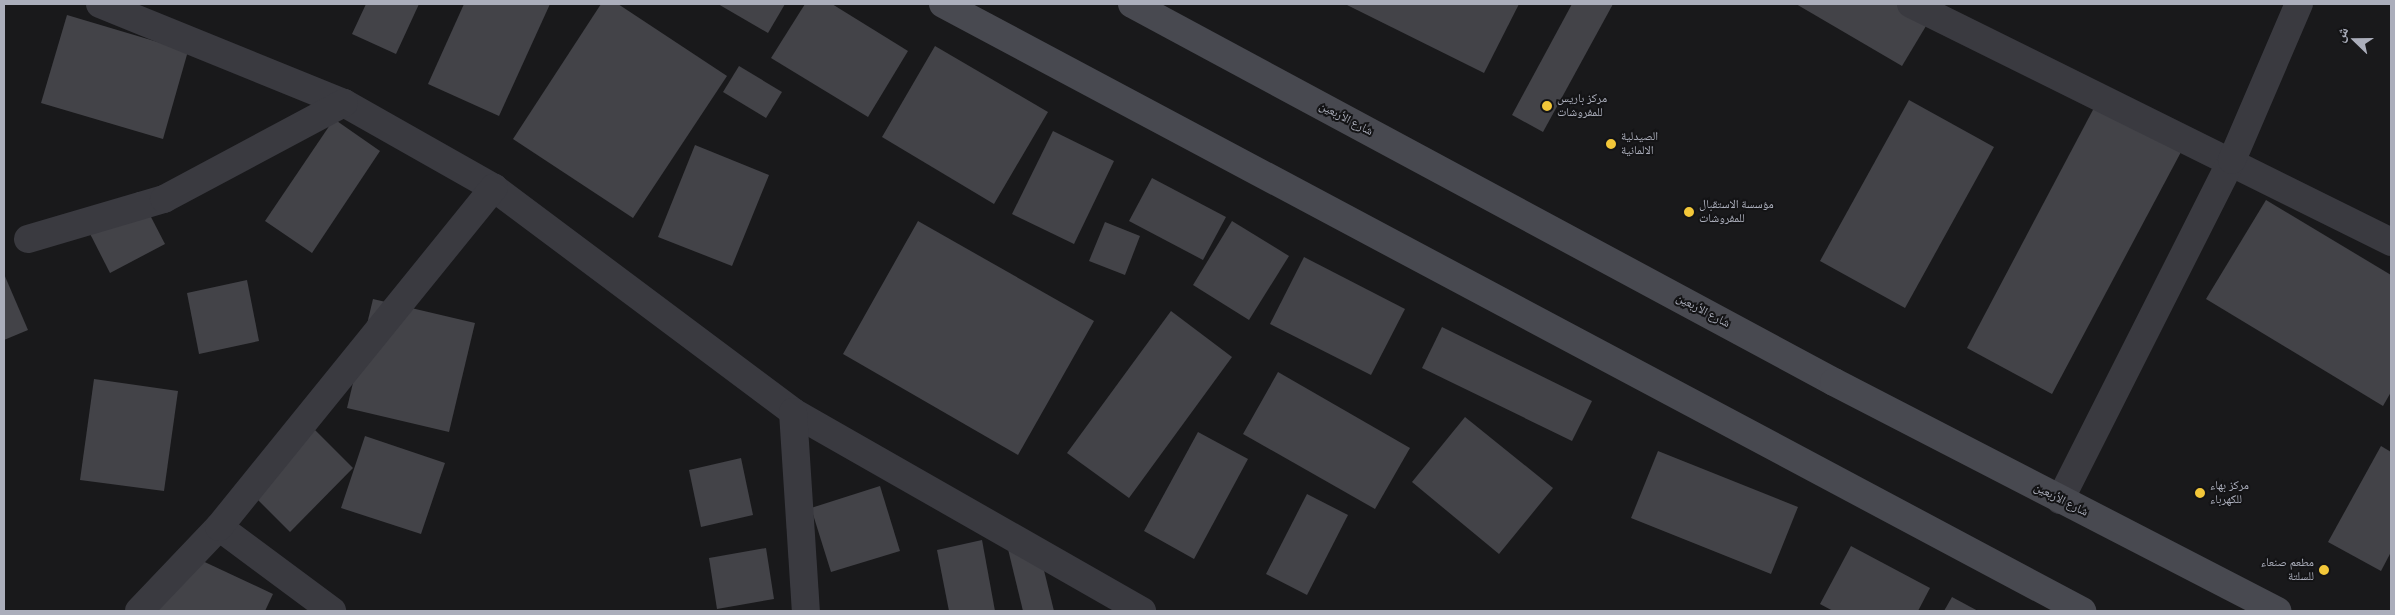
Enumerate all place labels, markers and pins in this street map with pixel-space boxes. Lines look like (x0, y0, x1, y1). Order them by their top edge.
place label: مركز باريس للمفروشات (1557, 92, 1607, 120)
marker: مركز باريس للمفروشات (1541, 100, 1553, 112)
place label: الصيدلية الالمانية (1621, 130, 1658, 158)
marker: الصيدلية الالمانية (1605, 138, 1617, 150)
place label: مؤسسة الاستقبال للمفروشات (1699, 198, 1774, 226)
marker: مؤسسة الاستقبال للمفروشات (1683, 206, 1695, 218)
place label: مركز بهاء للكهرباء (2210, 479, 2249, 507)
marker: مركز بهاء للكهرباء (2194, 487, 2206, 499)
place label: مطعم صنعاء للسلتة (2261, 556, 2314, 584)
marker: مطعم صنعاء للسلتة (2318, 564, 2330, 576)

